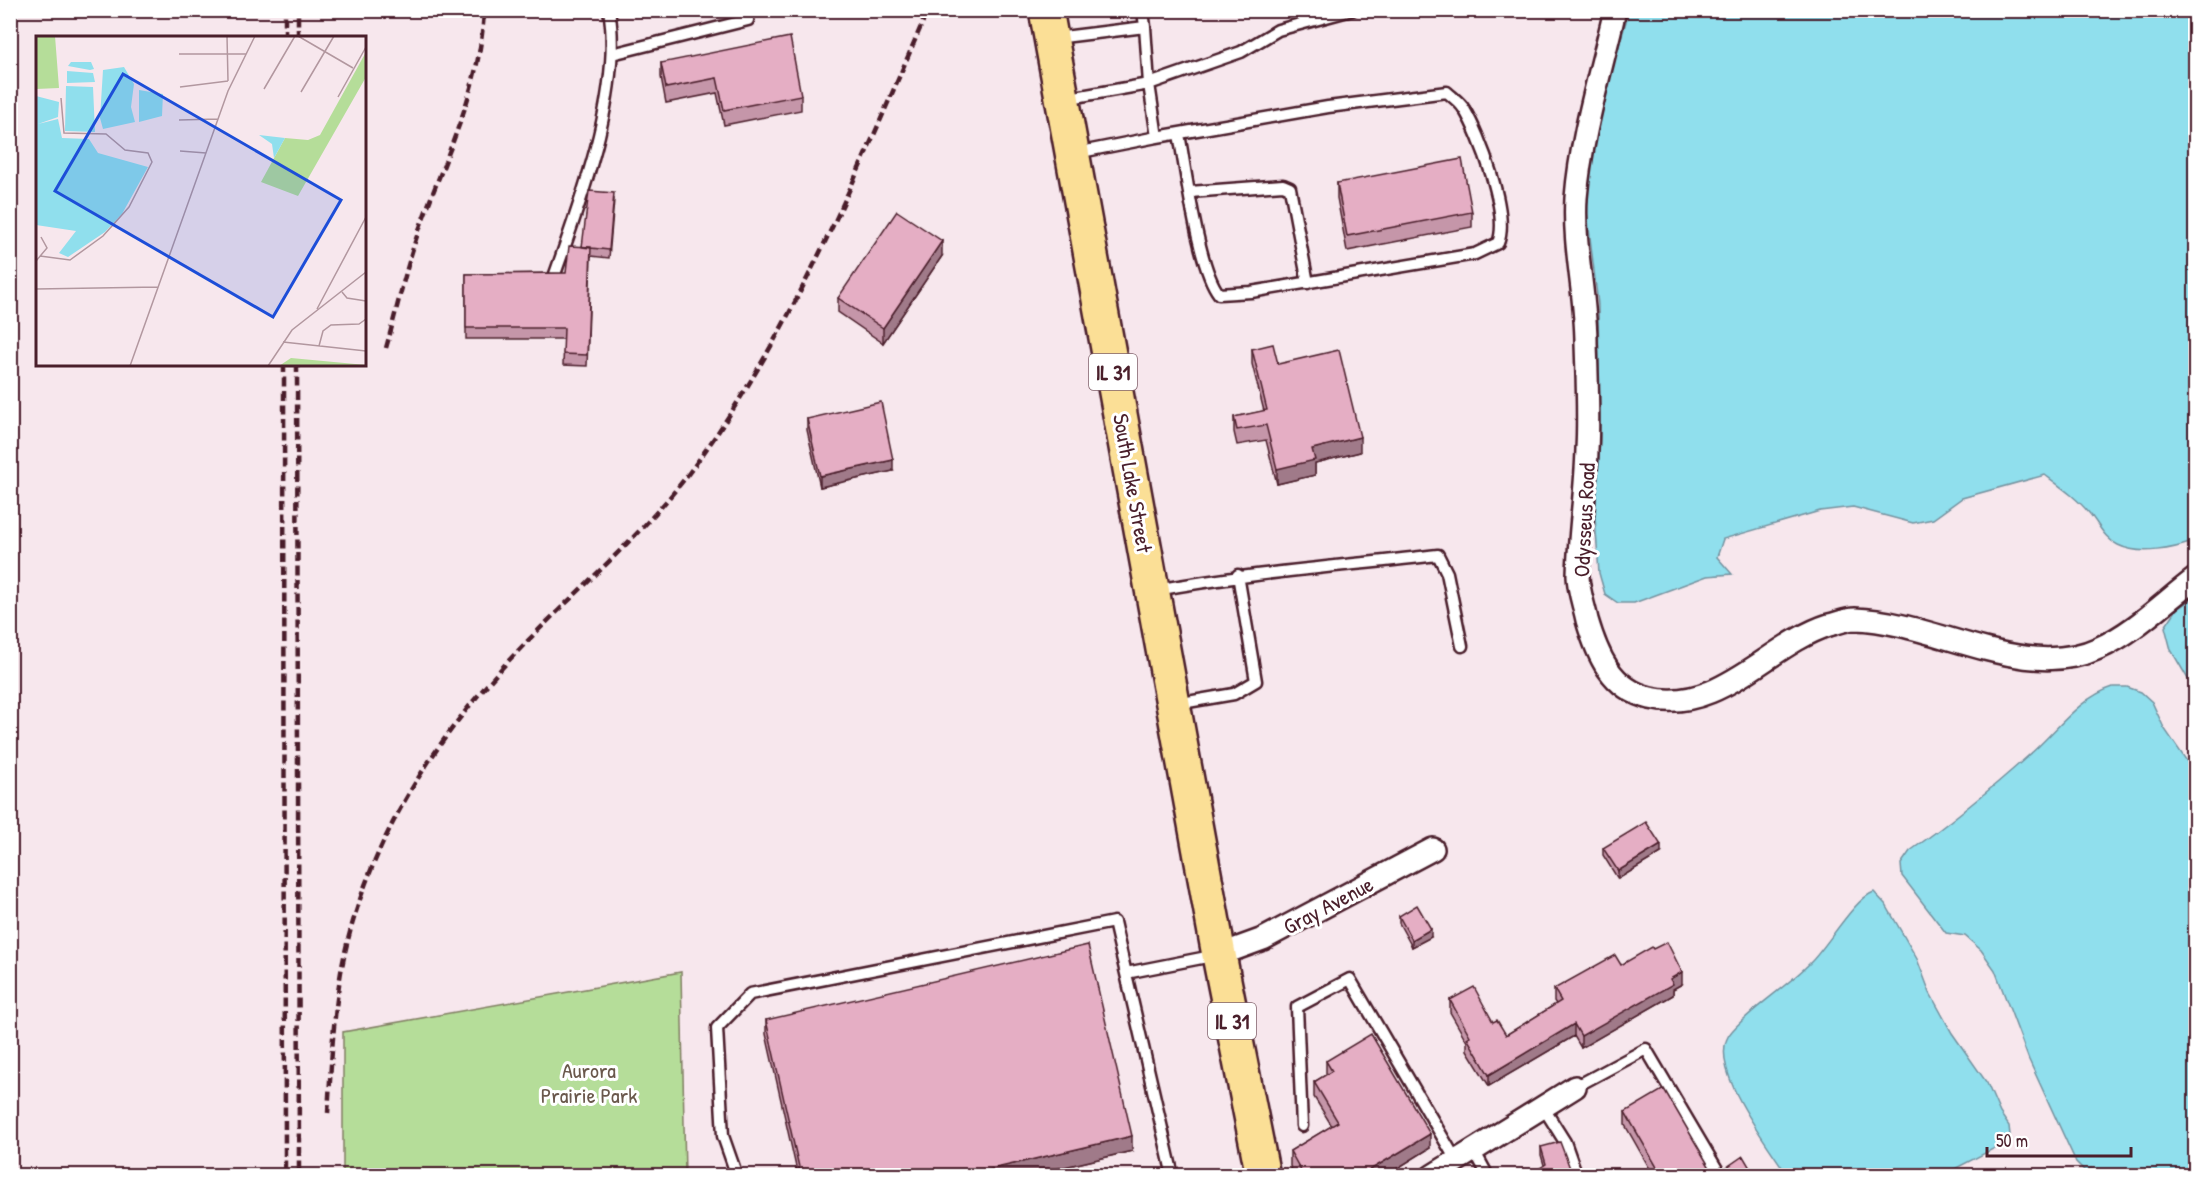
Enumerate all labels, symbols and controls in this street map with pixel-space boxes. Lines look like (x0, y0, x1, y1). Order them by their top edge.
inset map (36, 36, 366, 366)
road number: IL 31 (1089, 354, 1137, 390)
street label: South Lake Street (1106, 411, 1160, 555)
street label: Odysseus Road (1566, 462, 1602, 578)
street label: Gray Avenue (1278, 869, 1378, 941)
road number: IL 31 (1208, 1003, 1256, 1039)
park label: Aurora Prairie Park (541, 1055, 637, 1110)
scale bar (1987, 1120, 2131, 1158)
text: 50 m (1996, 1128, 2028, 1153)

